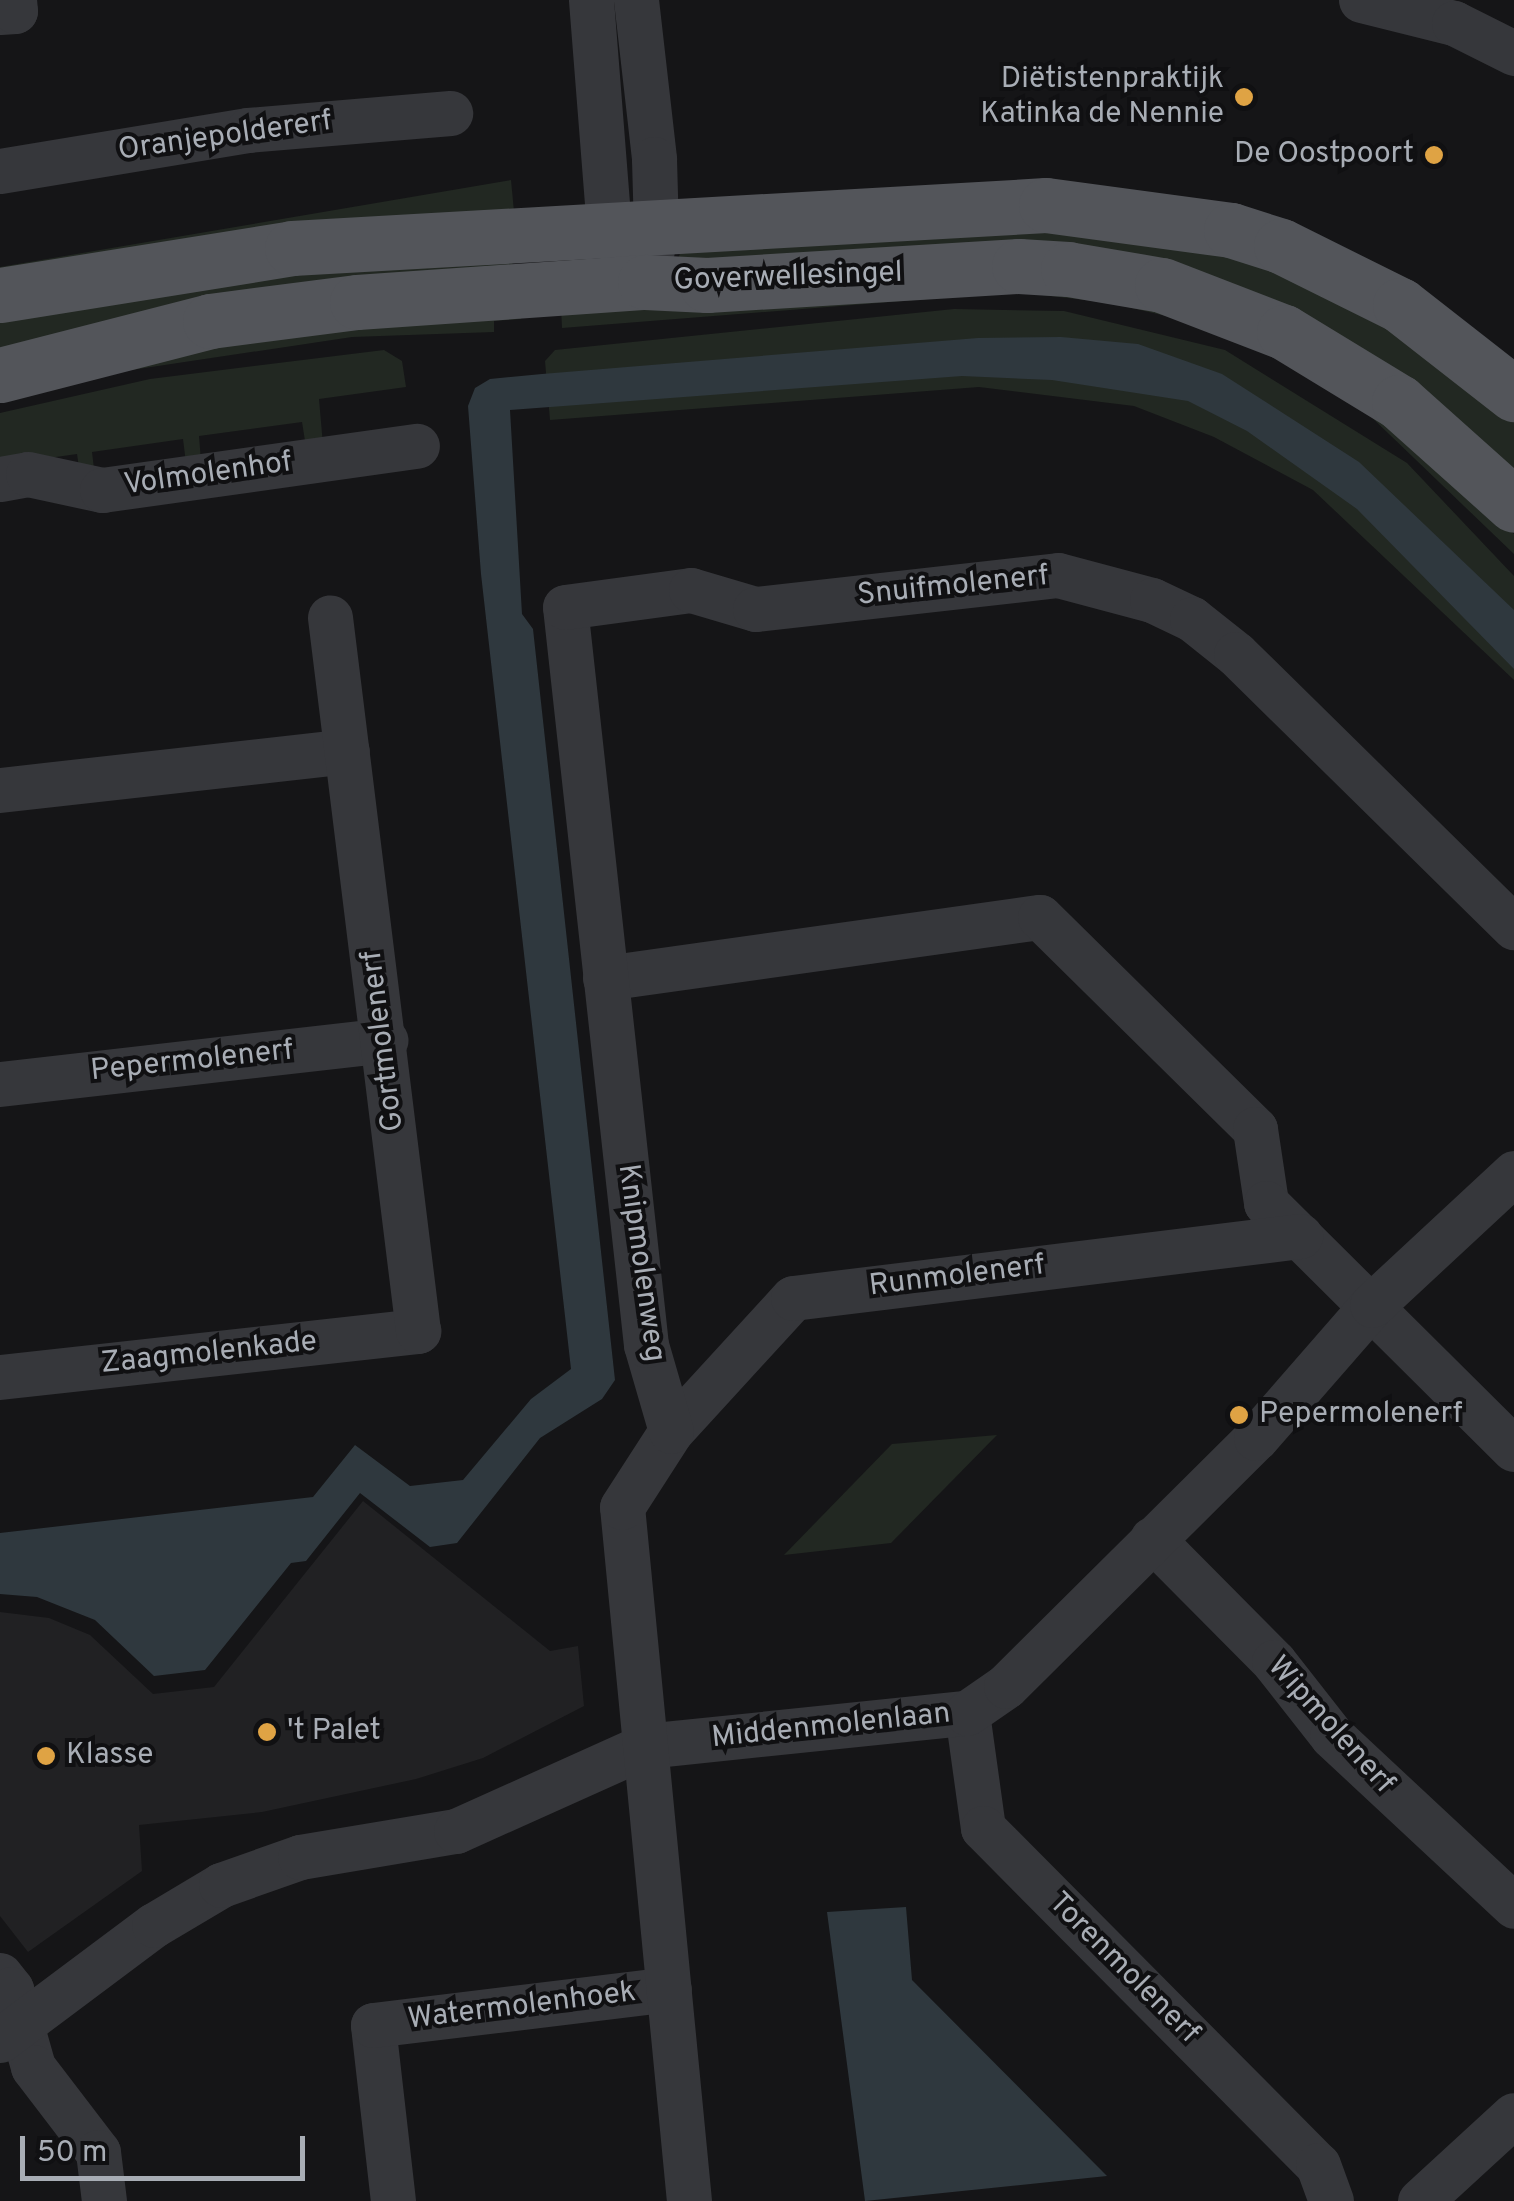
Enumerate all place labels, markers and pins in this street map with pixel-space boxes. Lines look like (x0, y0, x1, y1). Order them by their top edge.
place label: Diëtistenpraktijk Katinka de Nennie (980, 62, 1224, 132)
marker: Diëtistenpraktijk Katinka de Nennie (1233, 86, 1255, 108)
place label: De Oostpoort (1234, 137, 1414, 173)
marker: De Oostpoort (1423, 144, 1445, 166)
place label: Pepermolenerf (1259, 1397, 1462, 1433)
marker: Pepermolenerf (1228, 1404, 1250, 1426)
place label: 't Palet (287, 1714, 381, 1750)
marker: 't Palet (256, 1721, 278, 1743)
place label: Klasse (66, 1738, 153, 1774)
marker: Klasse (35, 1745, 57, 1767)

